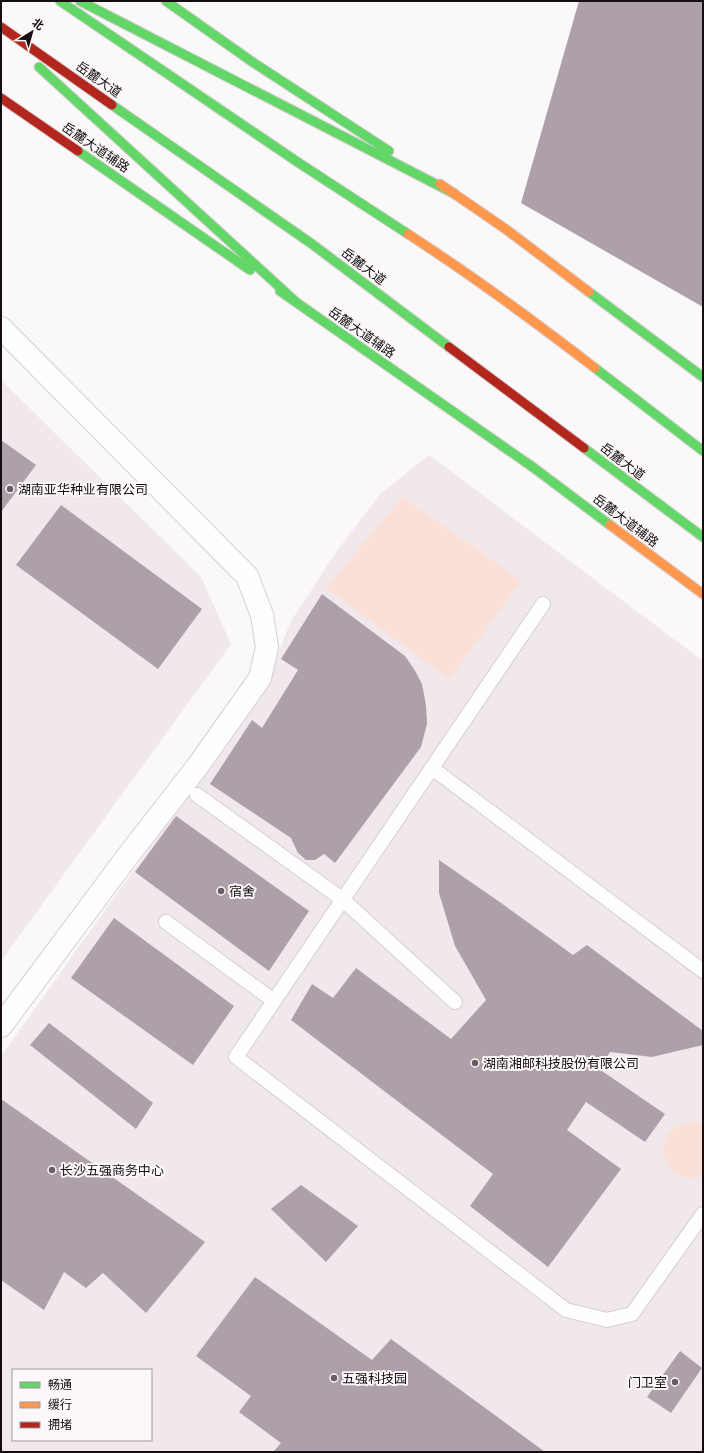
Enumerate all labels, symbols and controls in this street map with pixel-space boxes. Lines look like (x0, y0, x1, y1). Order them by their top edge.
north arrow (12, 12, 52, 52)
text: 北 (29, 15, 47, 33)
street label: 岳麓大道 (73, 58, 125, 100)
street label: 岳麓大道辅路 (59, 119, 133, 175)
street label: 岳麓大道 (338, 244, 390, 288)
street label: 岳麓大道辅路 (325, 303, 399, 361)
street label: 岳麓大道 (597, 439, 649, 483)
place label: 湖南亚华种业有限公司 (18, 481, 148, 497)
marker: 湖南亚华种业有限公司 (5, 484, 15, 494)
street label: 岳麓大道辅路 (590, 490, 662, 550)
place label: 宿舍 (229, 883, 255, 899)
marker: 宿舍 (216, 886, 226, 896)
place label: 湖南湘邮科技股份有限公司 (483, 1055, 639, 1071)
marker: 湖南湘邮科技股份有限公司 (470, 1058, 480, 1068)
place label: 长沙五强商务中心 (60, 1162, 164, 1178)
marker: 长沙五强商务中心 (47, 1165, 57, 1175)
legend (12, 1369, 152, 1441)
place label: 五强科技园 (342, 1370, 407, 1386)
marker: 五强科技园 (329, 1373, 339, 1383)
place label: 门卫室 (628, 1374, 667, 1390)
text: 畅通 (48, 1377, 72, 1392)
marker: 门卫室 (670, 1377, 680, 1387)
text: 缓行 (48, 1397, 72, 1412)
text: 拥堵 (48, 1417, 72, 1432)

